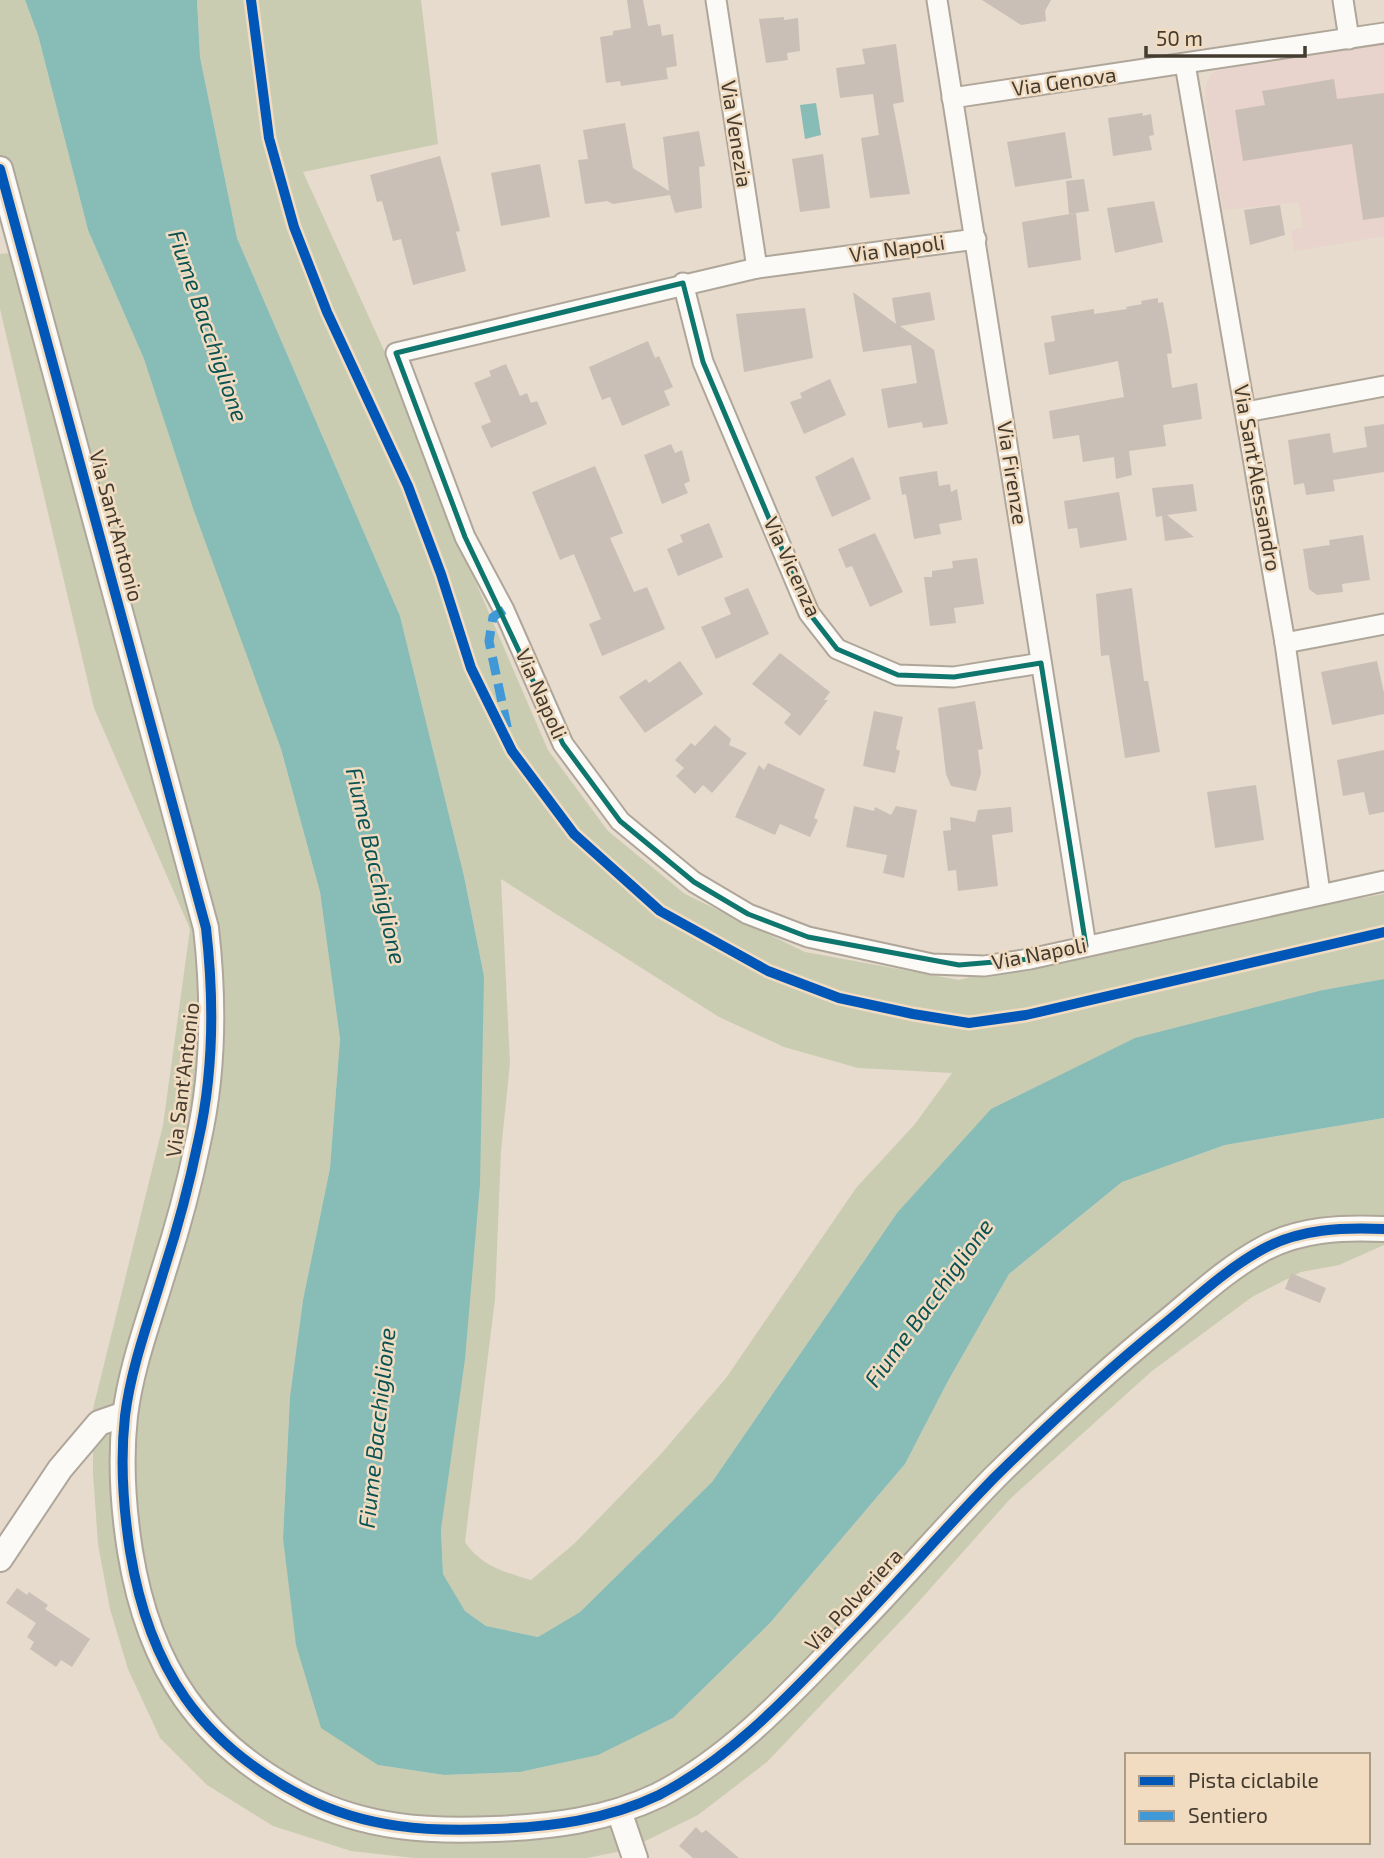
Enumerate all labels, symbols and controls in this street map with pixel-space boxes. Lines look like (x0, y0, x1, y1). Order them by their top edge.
scale bar (1146, 14, 1305, 58)
text: 50 m (1156, 25, 1203, 50)
street label: Via Genova (1010, 61, 1118, 100)
street label: Via Venezia (717, 79, 758, 189)
water label: Fiume Bacchiglione (163, 226, 255, 425)
street label: Via Napoli (847, 228, 946, 267)
street label: Via Sant'Alessandro (1230, 382, 1287, 573)
street label: Via Firenze (993, 419, 1034, 526)
street label: Via Sant'Antonio (85, 447, 150, 604)
street label: Via Vicenza (759, 512, 827, 620)
street label: Via Napoli (511, 644, 573, 742)
water label: Fiume Bacchiglione (341, 765, 413, 967)
street label: Via Napoli (989, 931, 1088, 974)
street label: Via Sant'Antonio (160, 1001, 203, 1159)
water label: Fiume Bacchiglione (858, 1213, 999, 1392)
water label: Fiume Bacchiglione (352, 1326, 400, 1529)
street label: Via Polveriera (799, 1542, 907, 1656)
legend (1125, 1753, 1370, 1844)
text: Pista ciclabile (1188, 1767, 1319, 1792)
text: Sentiero (1188, 1802, 1268, 1827)

